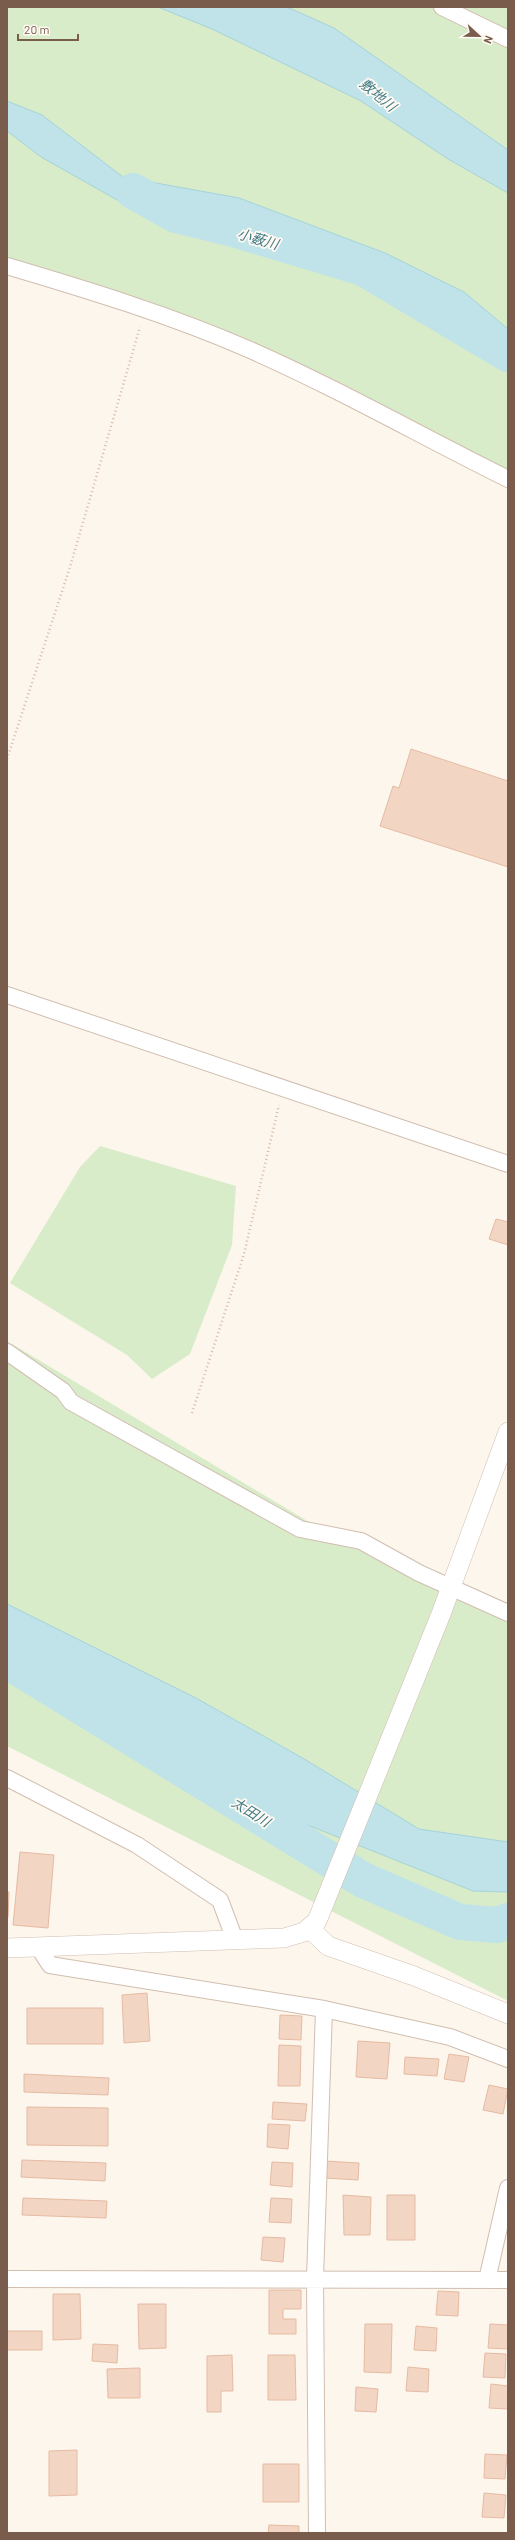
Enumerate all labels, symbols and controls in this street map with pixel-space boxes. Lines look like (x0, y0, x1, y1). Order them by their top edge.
scale bar (18, 16, 78, 42)
north arrow (459, 16, 499, 56)
text: 20 m (24, 22, 50, 36)
text: N (481, 34, 496, 46)
water label: 敷地川 (357, 75, 401, 116)
water label: 小薮川 (236, 225, 283, 253)
water label: 太田川 (229, 1793, 275, 1831)

